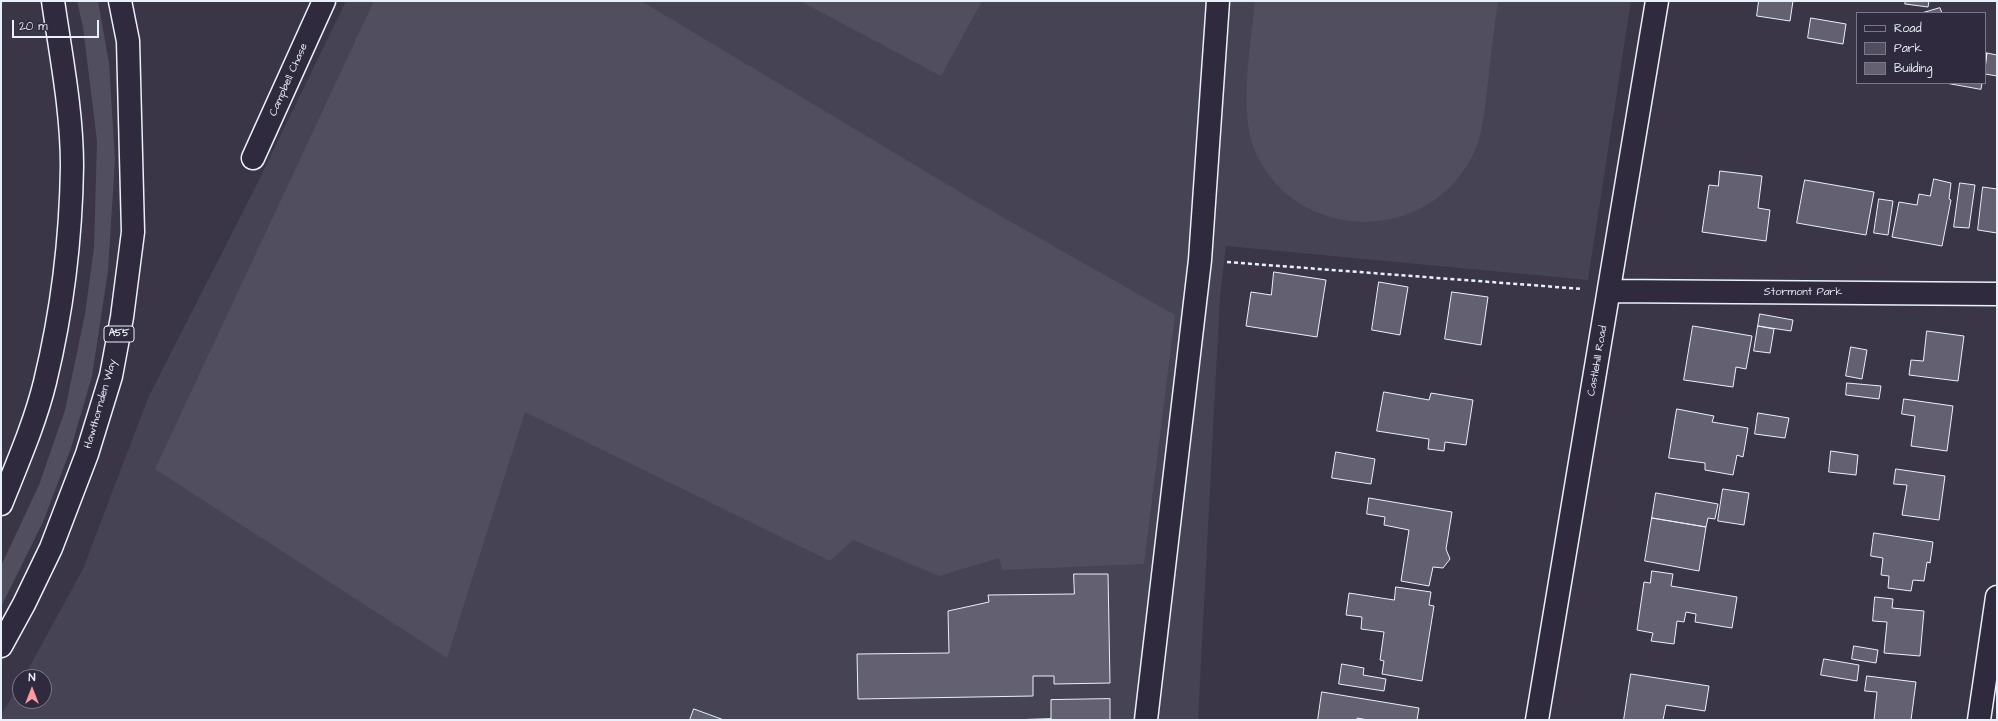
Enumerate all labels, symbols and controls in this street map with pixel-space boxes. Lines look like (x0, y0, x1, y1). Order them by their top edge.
scale bar (14, 12, 101, 38)
legend (1856, 12, 1986, 84)
text: 20 m (19, 18, 48, 35)
text: Road (1894, 20, 1922, 37)
text: Park (1894, 40, 1922, 57)
street label: Campbell Chase (267, 42, 311, 118)
text: Building (1894, 60, 1932, 77)
street label: Stormont Park (1764, 286, 1842, 300)
street label: Castlehill Road (1585, 325, 1611, 397)
road number: A55 (104, 326, 134, 342)
street label: Hawthornden Way (82, 358, 120, 450)
north arrow (12, 669, 52, 709)
text: N (29, 670, 35, 685)

